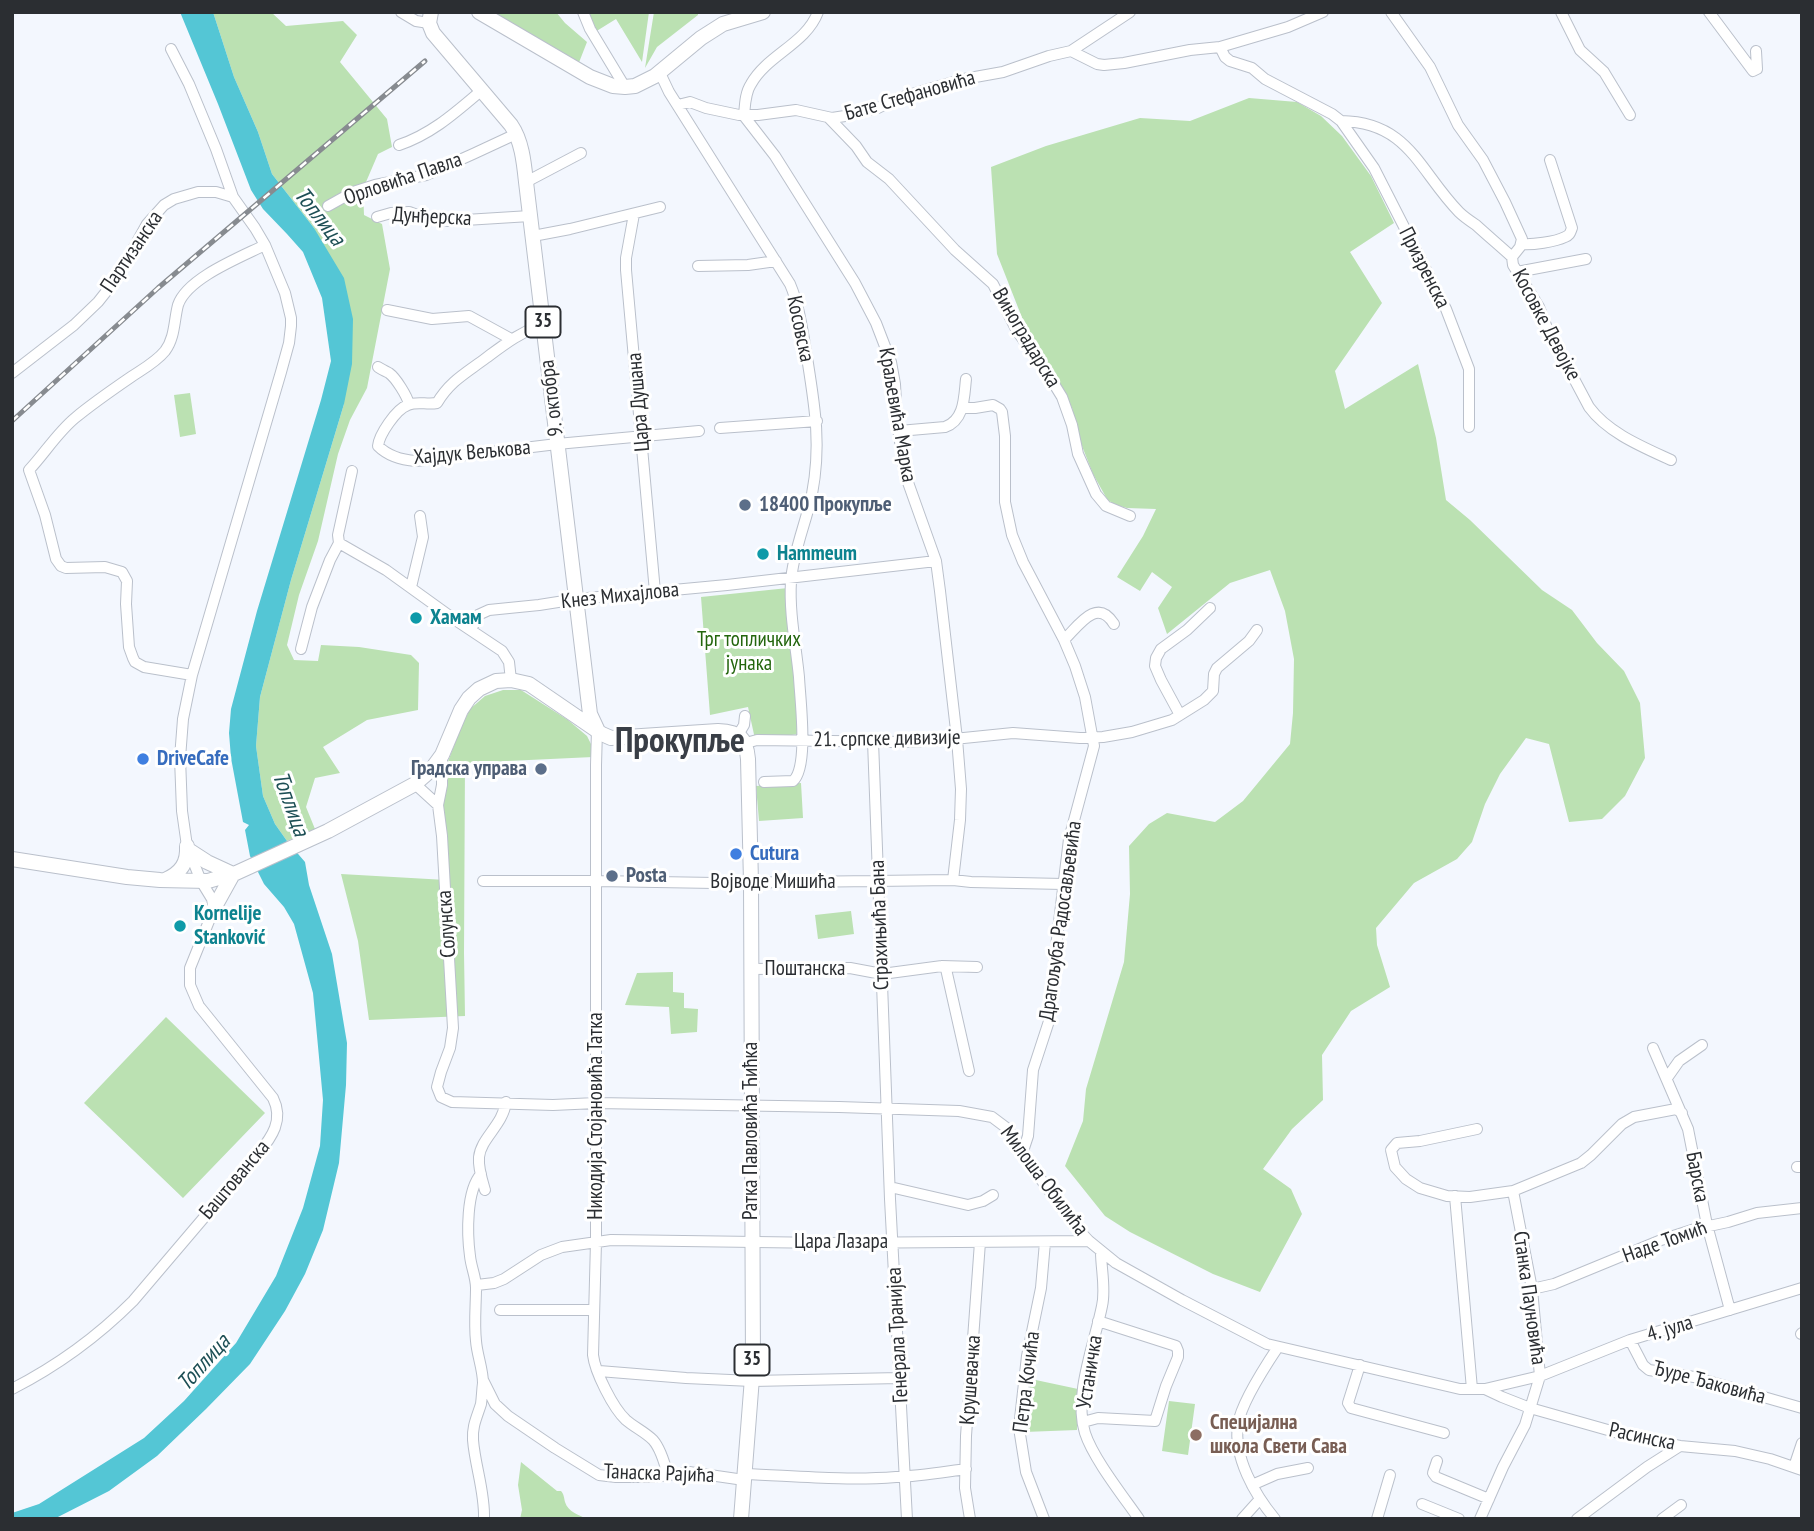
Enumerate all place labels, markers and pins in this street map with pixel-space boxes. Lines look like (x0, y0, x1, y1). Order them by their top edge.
place label: 18400 Прокупље (759, 492, 892, 518)
marker: 18400 Прокупље (737, 497, 753, 513)
place label: Hammeum (777, 541, 857, 567)
marker: Hammeum (755, 546, 771, 562)
place label: Хамам (430, 605, 482, 631)
marker: Хамам (408, 610, 424, 626)
place label: DriveCafe (157, 746, 229, 772)
marker: DriveCafe (135, 751, 151, 767)
place label: Градска управа (411, 756, 527, 782)
marker: Градска управа (533, 761, 549, 777)
place label: Cutura (750, 841, 799, 867)
marker: Cutura (728, 846, 744, 862)
place label: Posta (626, 863, 667, 889)
marker: Posta (604, 868, 620, 884)
place label: Kornelije Stanković (194, 901, 265, 951)
marker: Kornelije Stanković (172, 918, 188, 934)
place label: Специјална школа Свети Сава (1210, 1410, 1347, 1460)
marker: Специјална школа Свети Сава (1188, 1427, 1204, 1443)

